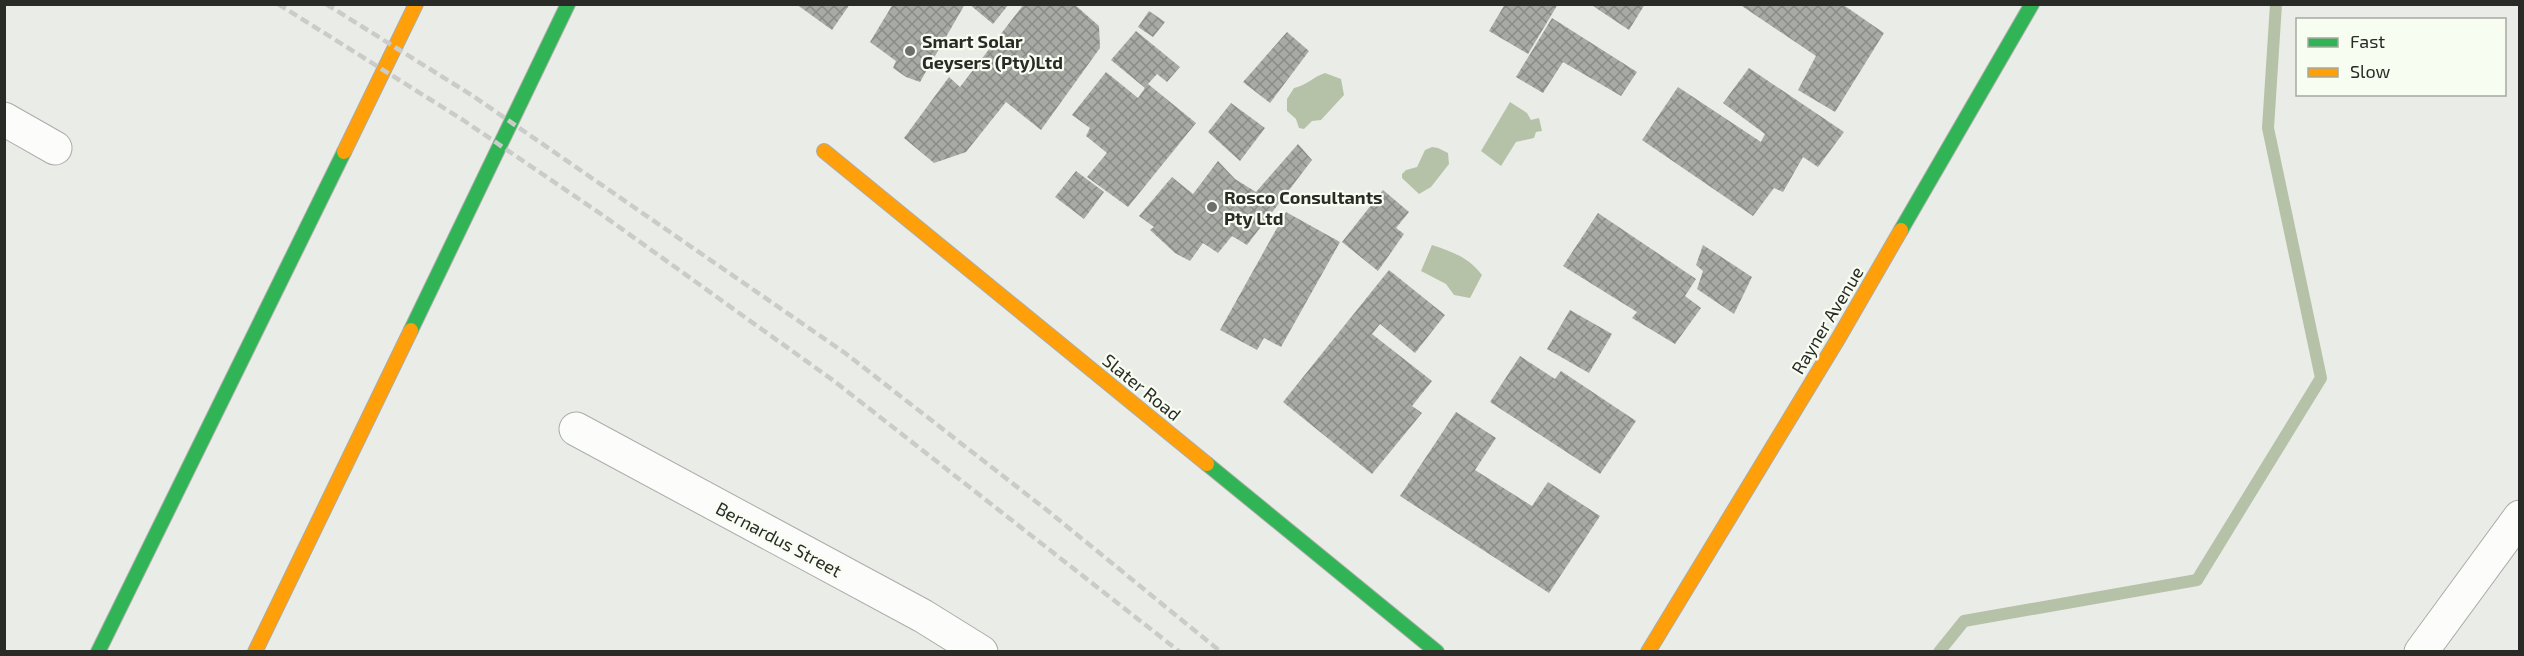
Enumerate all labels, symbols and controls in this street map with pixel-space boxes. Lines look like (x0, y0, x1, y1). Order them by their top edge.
legend (2296, 18, 2506, 96)
place label: Smart Solar Geysers (Pty)Ltd (922, 30, 1063, 73)
text: Fast (2350, 30, 2385, 52)
marker: Smart Solar Geysers (Pty)Ltd (903, 44, 917, 58)
text: Slow (2350, 60, 2391, 82)
place label: Rosco Consultants Pty Ltd (1224, 186, 1383, 229)
marker: Rosco Consultants Pty Ltd (1205, 200, 1219, 214)
street label: Rayner Avenue (1786, 262, 1868, 378)
street label: Slater Road (1098, 349, 1186, 425)
street label: Bernardus Street (712, 497, 846, 581)

